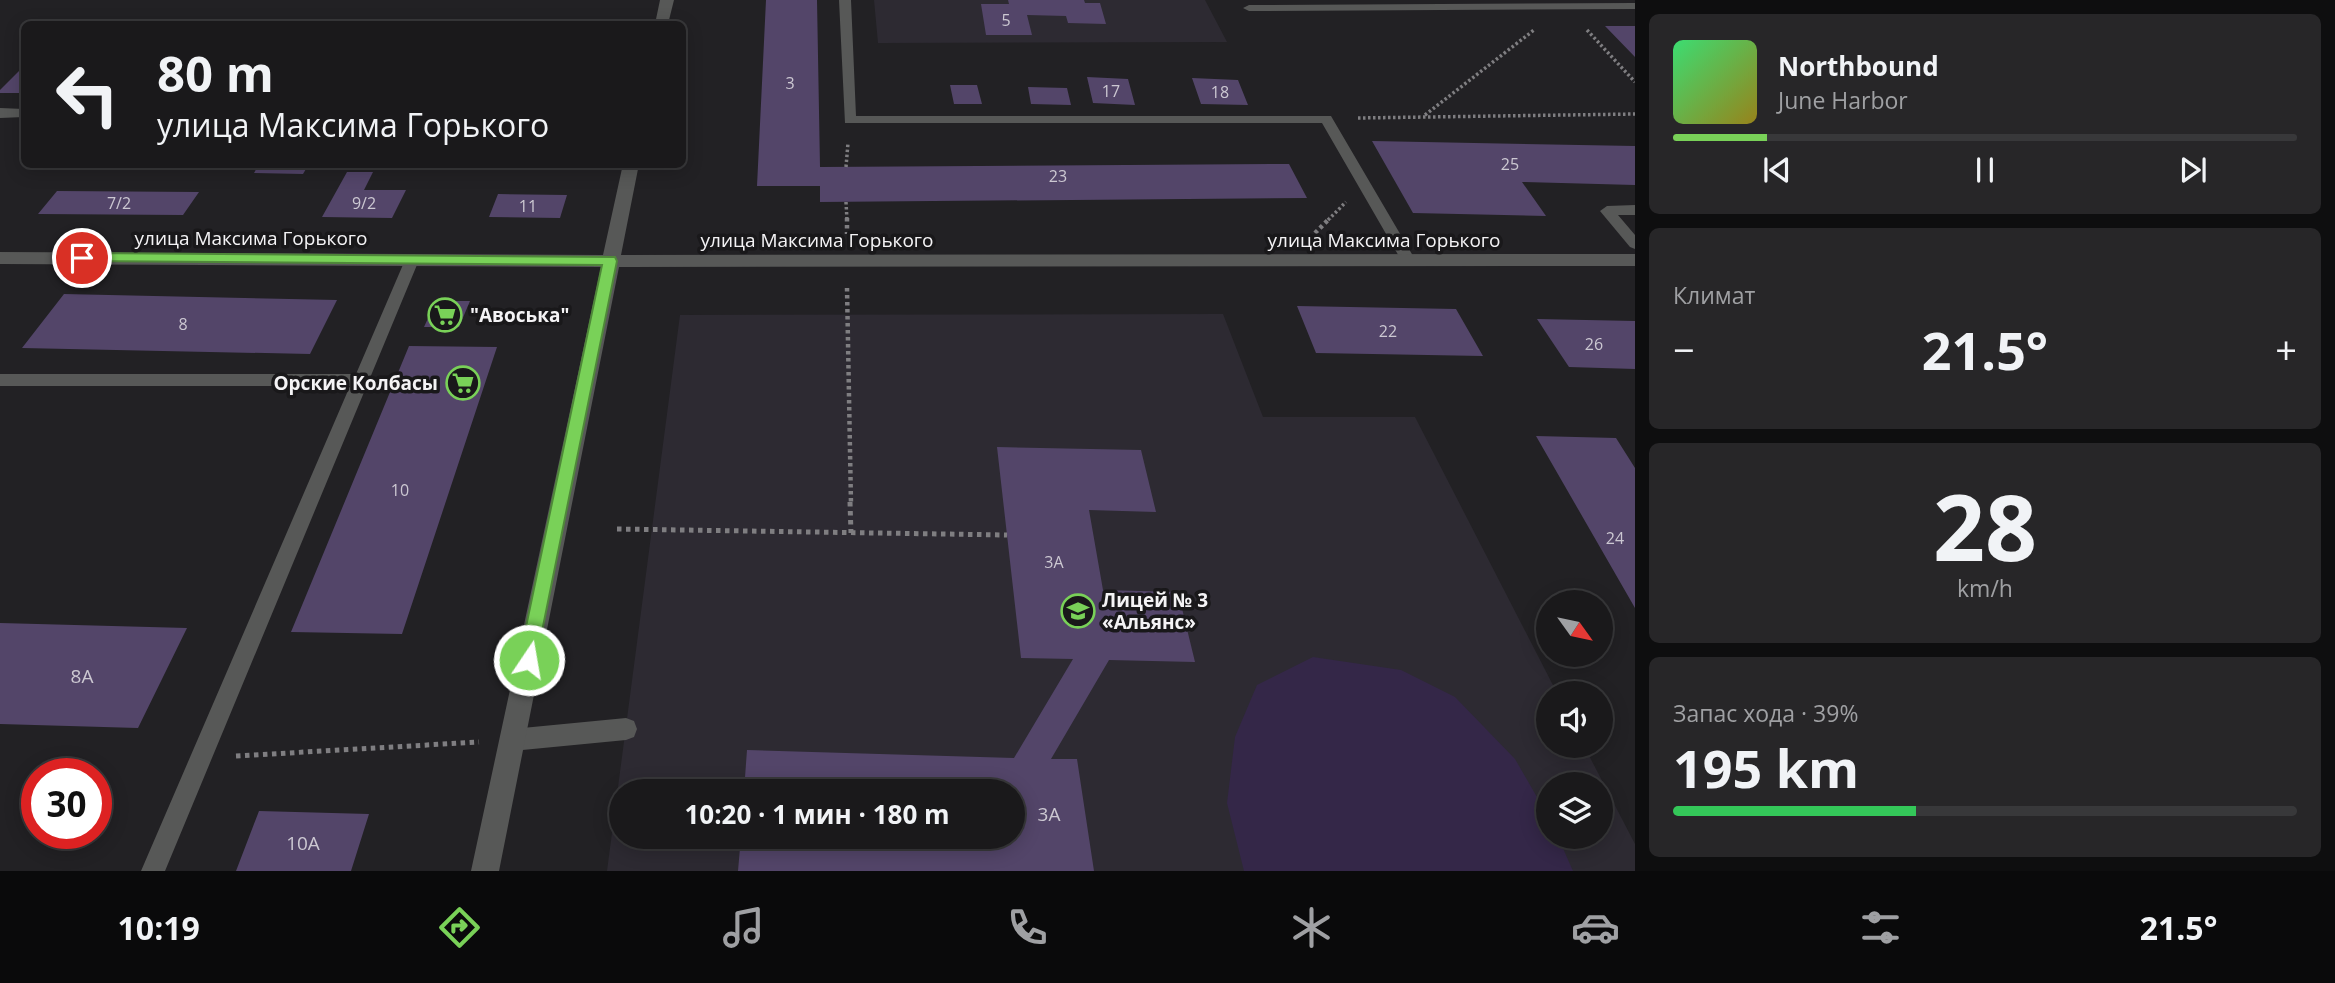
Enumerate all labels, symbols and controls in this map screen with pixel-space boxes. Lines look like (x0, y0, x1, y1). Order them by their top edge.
house number: 5 (1001, 9, 1011, 31)
text: 80 m (157, 40, 274, 106)
text: Northbound (1778, 48, 1939, 84)
icon: left (42, 49, 133, 140)
house number: 3 (785, 72, 795, 94)
house number: 17 (1102, 80, 1120, 102)
house number: 18 (1211, 81, 1229, 103)
text: June Harbor (1778, 84, 1908, 116)
text: улица Максима Горького (157, 103, 549, 146)
icon: previous (1758, 151, 1796, 189)
icon: pause (1966, 151, 2004, 189)
icon: next (2174, 151, 2212, 189)
house number: 25 (1501, 153, 1519, 175)
house number: 23 (1049, 165, 1067, 187)
house number: 7/2 (107, 192, 131, 214)
house number: 9/2 (352, 192, 376, 214)
house number: 11 (519, 195, 537, 217)
street label: улица Максима Горького (135, 225, 367, 251)
street label: улица Максима Горького (701, 227, 933, 253)
street label: улица Максима Горького (1268, 227, 1500, 253)
pin (52, 228, 112, 288)
icon: arrive (63, 239, 101, 277)
text: Климат (1673, 279, 1755, 311)
supermarket icon: "Авоська" (426, 296, 464, 334)
place label: "Авоська" (470, 302, 569, 328)
house number: 8 (178, 313, 188, 335)
text: 21.5° (1922, 314, 2048, 385)
house number: 22 (1379, 320, 1397, 342)
text: − (1673, 323, 1695, 375)
text: + (2275, 323, 2297, 375)
house number: 26 (1585, 333, 1603, 355)
supermarket icon: Орские Колбасы (444, 364, 482, 402)
place label: Орские Колбасы (273, 370, 438, 396)
text: 28 (1933, 464, 2037, 588)
house number: 10 (391, 479, 409, 501)
house number: 24 (1606, 527, 1624, 549)
house number: 3А (1044, 551, 1065, 573)
text: km/h (1957, 572, 2013, 604)
place label: Лицей № 3 «Альянс» (1102, 587, 1208, 635)
north arrow (1536, 590, 1614, 667)
map controls (1536, 590, 1613, 849)
school or university icon: Лицей № 3 «Альянс» (1059, 592, 1097, 630)
position arrow (492, 623, 566, 697)
house number: 8А (71, 663, 93, 689)
button: sound (1536, 681, 1613, 758)
text: Запас хода · 39% (1673, 697, 1858, 729)
text: 195 km (1673, 732, 1859, 803)
speed limit sign: 30 (21, 758, 112, 849)
button: layers (1536, 772, 1613, 849)
text: 10:20 · 1 мин · 180 m (684, 796, 950, 832)
house number: 3А (1038, 801, 1060, 827)
house number: 10А (286, 830, 320, 856)
icon: directions (435, 903, 484, 952)
icon: music (719, 903, 768, 952)
icon: phone (1003, 903, 1052, 952)
icon: climate (1287, 903, 1336, 952)
icon: car (1571, 903, 1620, 952)
icon: filters (1856, 903, 1905, 952)
text: 10:19 (118, 906, 200, 949)
text: 21.5° (2140, 906, 2217, 949)

